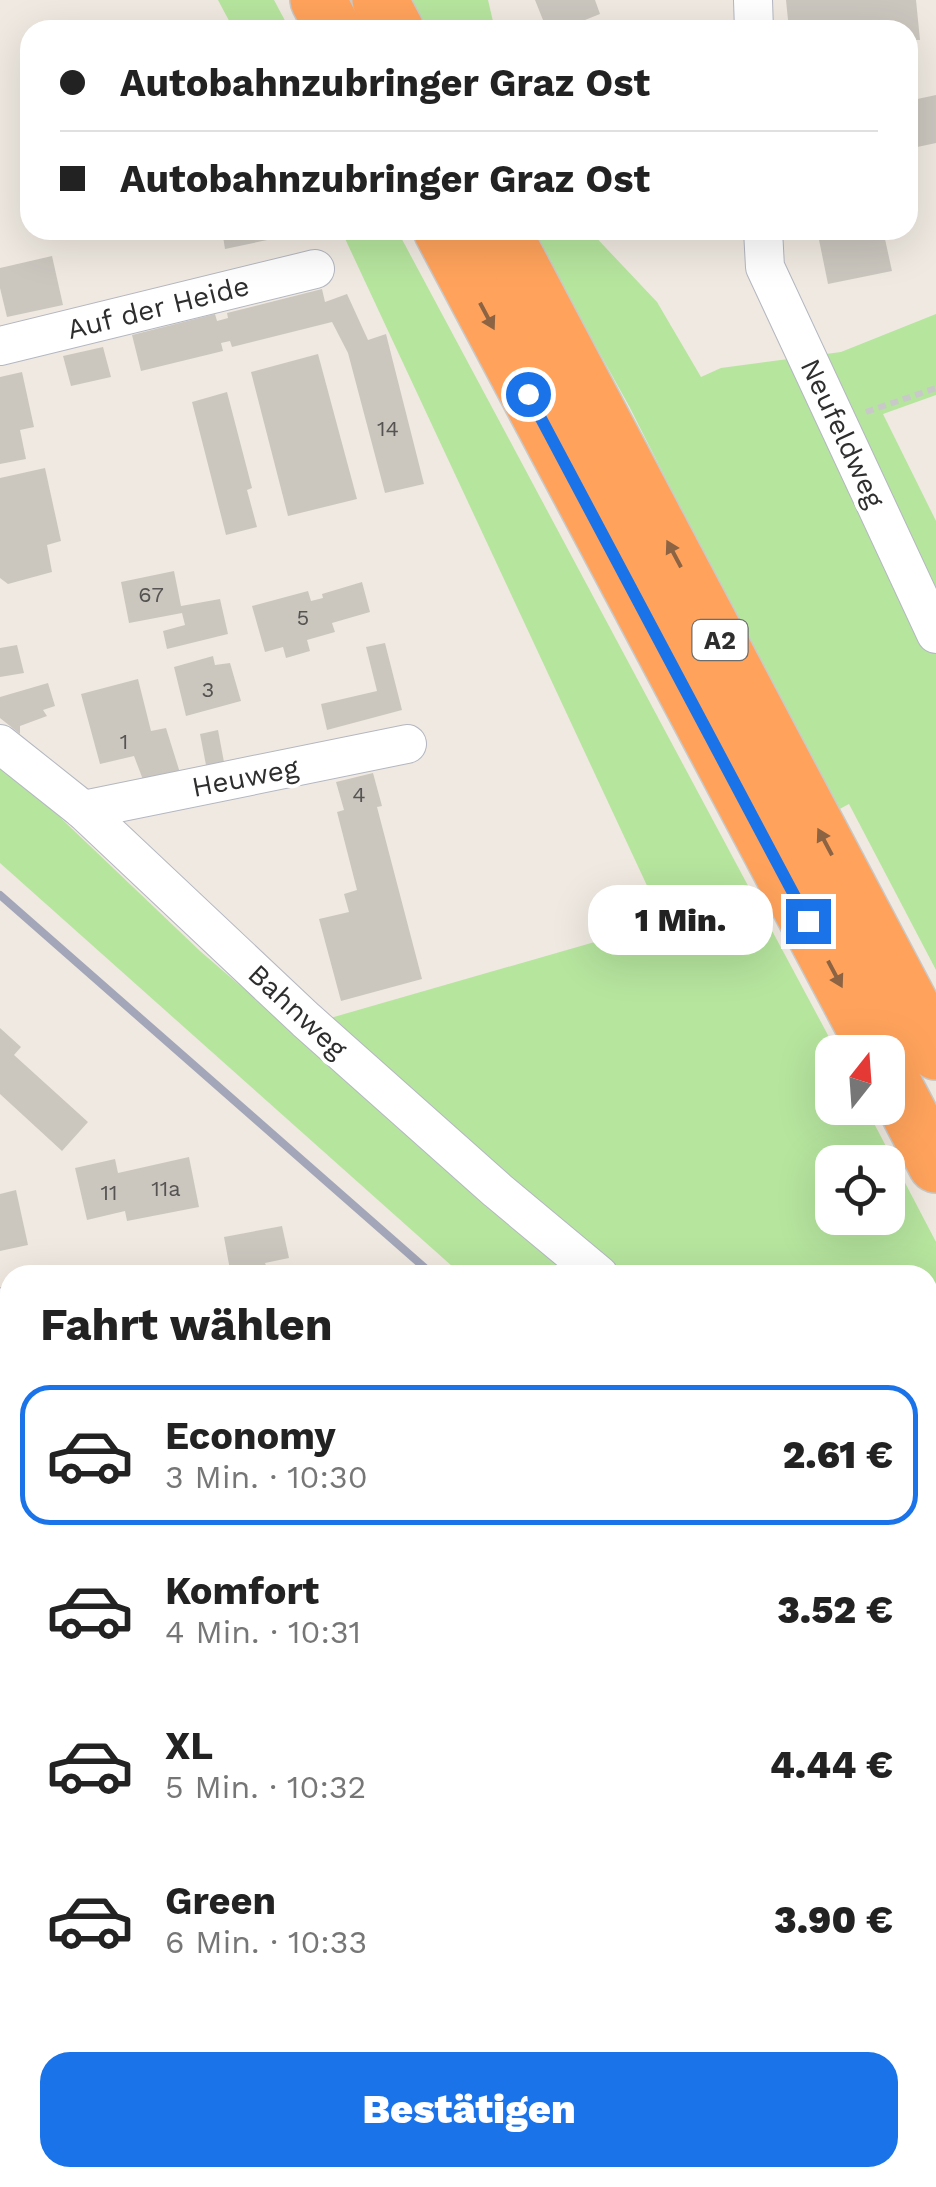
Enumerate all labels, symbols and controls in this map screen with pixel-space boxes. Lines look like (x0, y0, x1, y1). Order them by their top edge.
text: Autobahnzubringer Graz Ost (120, 61, 650, 105)
text: Autobahnzubringer Graz Ost (120, 157, 650, 201)
street label: Auf der Heide (64, 269, 253, 346)
one-way arrow (477, 302, 495, 330)
street label: Neufeldweg (794, 353, 891, 513)
route start (506, 372, 551, 417)
house number: 14 (377, 416, 399, 441)
one-way arrow (666, 540, 683, 568)
house number: 67 (138, 582, 164, 607)
house number: 5 (297, 605, 309, 630)
road number: A2 (692, 620, 748, 660)
house number: 3 (202, 677, 214, 702)
house number: 1 (120, 729, 128, 754)
street label: Heuweg (189, 751, 301, 804)
house number: 4 (352, 782, 366, 807)
one-way arrow (817, 827, 834, 856)
callout: 1 Min. (588, 886, 773, 956)
route end (786, 899, 831, 944)
text: 1 Min. (635, 901, 726, 939)
street label: Bahnweg (242, 957, 354, 1065)
one-way arrow (827, 960, 844, 989)
north arrow (815, 1035, 905, 1125)
map controls (815, 1035, 905, 1235)
button: locate (815, 1145, 905, 1235)
house number: 11a (151, 1176, 181, 1201)
house number: 11 (100, 1180, 118, 1205)
text: Fahrt wählen (40, 1298, 333, 1351)
icon: car (45, 1410, 135, 1500)
text: Economy (165, 1414, 336, 1458)
text: 2.61 € (783, 1433, 893, 1477)
text: 3 Min. · 10:30 (165, 1458, 368, 1496)
icon: car (45, 1565, 135, 1655)
text: Komfort (165, 1569, 319, 1613)
text: 3.52 € (777, 1588, 893, 1632)
text: 4 Min. · 10:31 (165, 1613, 361, 1651)
icon: car (45, 1720, 135, 1810)
text: XL (165, 1724, 213, 1768)
text: 4.44 € (770, 1743, 893, 1787)
text: 5 Min. · 10:32 (165, 1768, 366, 1806)
icon: car (45, 1875, 135, 1965)
text: Green (165, 1879, 276, 1923)
text: 3.90 € (774, 1898, 893, 1942)
text: 6 Min. · 10:33 (165, 1923, 367, 1961)
button: Bestätigen (40, 2052, 898, 2167)

